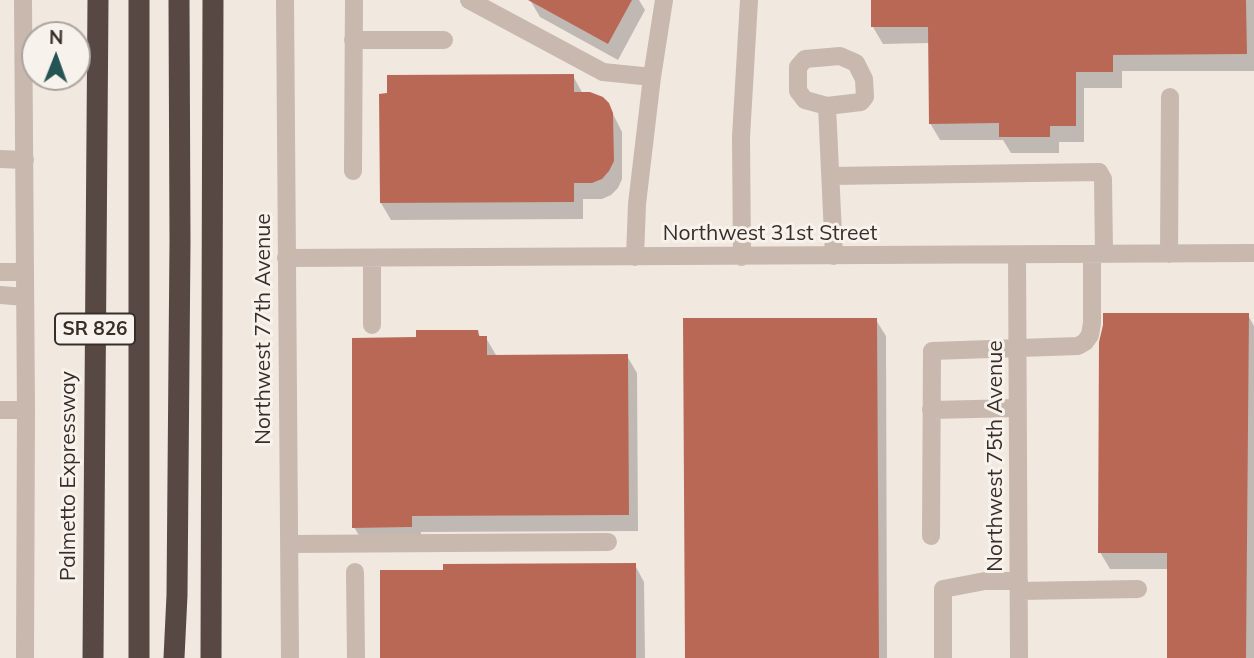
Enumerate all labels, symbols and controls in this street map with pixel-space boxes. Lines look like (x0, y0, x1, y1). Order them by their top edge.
north arrow (21, 21, 91, 91)
text: N (49, 25, 64, 49)
street label: Northwest 77th Avenue (251, 213, 277, 445)
street label: Northwest 31st Street (663, 221, 877, 247)
road number: SR 826 (55, 314, 135, 344)
street label: Northwest 75th Avenue (983, 340, 1009, 572)
street label: Palmetto Expressway (56, 371, 82, 581)

